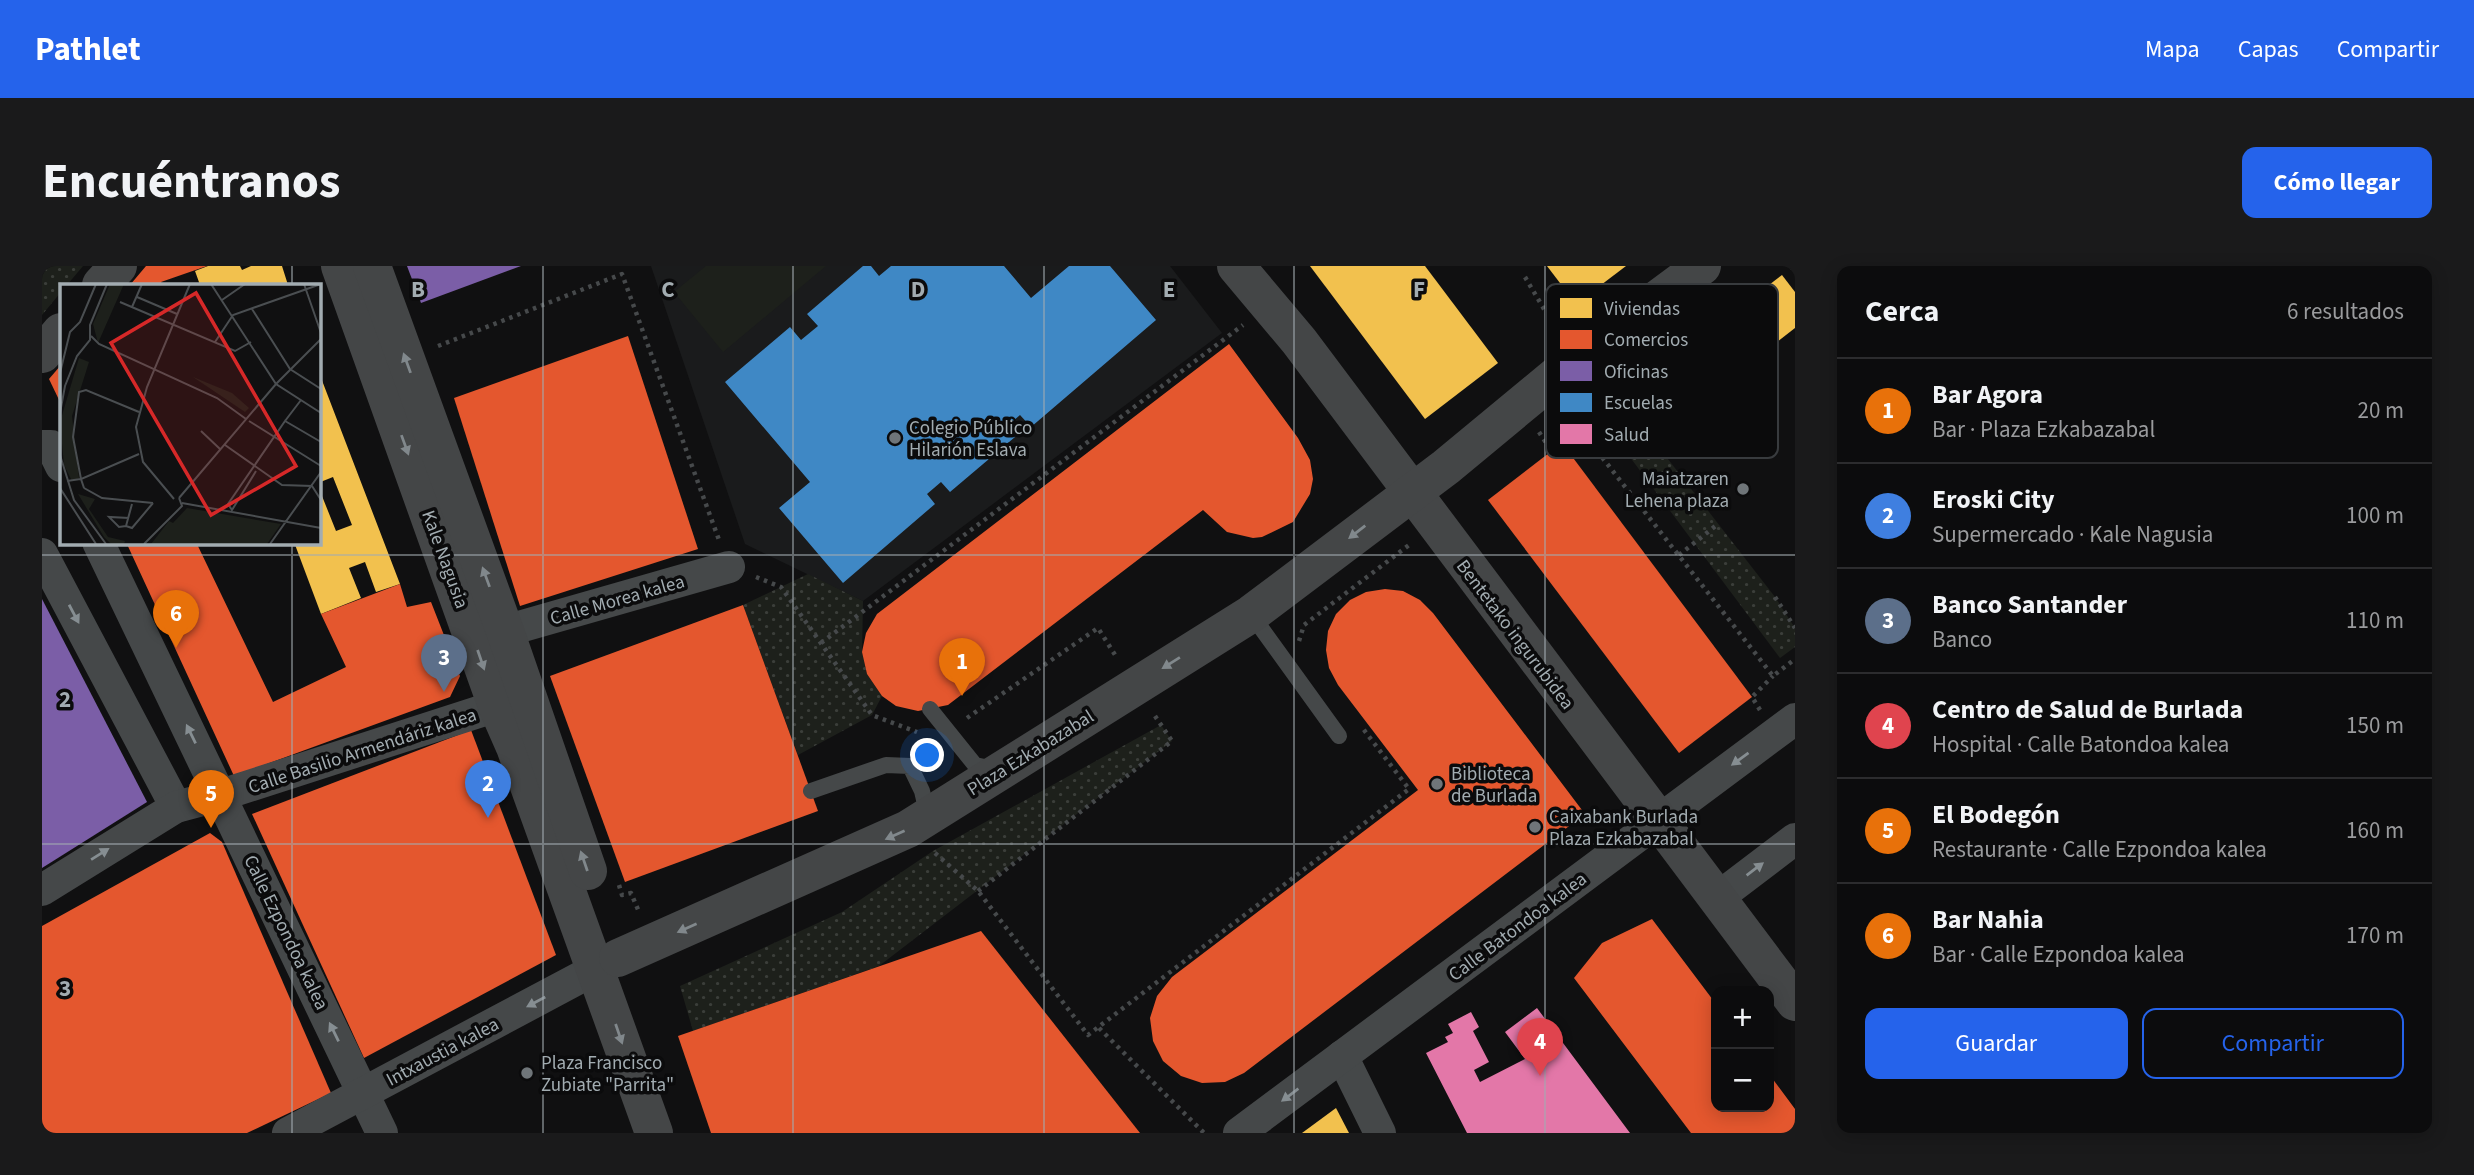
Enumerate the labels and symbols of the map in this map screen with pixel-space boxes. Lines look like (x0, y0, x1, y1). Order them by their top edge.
text: B (411, 273, 425, 306)
text: C (661, 273, 675, 306)
text: D (911, 273, 925, 306)
text: E (1163, 273, 1175, 306)
text: F (1413, 273, 1425, 306)
inset map (60, 284, 320, 544)
legend (1546, 284, 1778, 458)
text: Viviendas (1604, 296, 1680, 323)
text: Comercios (1604, 327, 1688, 354)
one-way arrow (401, 353, 412, 374)
text: Oficinas (1604, 359, 1668, 386)
text: Escuelas (1604, 390, 1673, 417)
place label: Colegio Público Hilarión Eslava (909, 415, 1032, 464)
text: Salud (1604, 422, 1649, 449)
marker: Colegio Público Hilarión Eslava (887, 430, 903, 446)
one-way arrow (400, 435, 411, 456)
place label: Maiatzaren Lehena plaza (1625, 466, 1729, 515)
marker: Maiatzaren Lehena plaza (1735, 481, 1751, 497)
street label: Kale Nagusia (414, 507, 475, 612)
one-way arrow (1348, 525, 1366, 539)
street label: Bentetako ingurubidea (1449, 554, 1580, 716)
one-way arrow (480, 566, 491, 587)
street label: Calle Morea kalea (547, 568, 688, 633)
pin: 6 (153, 590, 199, 648)
one-way arrow (68, 605, 80, 624)
pin: 3 (421, 634, 467, 692)
pin: 1 (939, 638, 985, 696)
one-way arrow (476, 649, 487, 670)
one-way arrow (1162, 657, 1181, 670)
text: 2 (59, 683, 71, 716)
street label: Calle Basilio Armendáriz kalea (245, 702, 480, 801)
street label: Plaza Ezkabazabal (962, 703, 1099, 803)
one-way arrow (186, 724, 197, 744)
your location (910, 738, 944, 772)
one-way arrow (1731, 752, 1749, 766)
pin: 2 (465, 760, 511, 818)
place label: Biblioteca de Burlada (1451, 761, 1537, 810)
pin: 5 (188, 770, 234, 828)
marker: Biblioteca de Burlada (1429, 776, 1445, 792)
place label: Caixabank Burlada Plaza Ezkabazabal (1549, 804, 1698, 853)
marker: Caixabank Burlada Plaza Ezkabazabal (1527, 819, 1543, 835)
one-way arrow (885, 829, 905, 841)
one-way arrow (90, 848, 110, 861)
one-way arrow (578, 850, 589, 871)
street label: Calle Ezpondoa kalea (236, 851, 335, 1015)
one-way arrow (1746, 862, 1764, 876)
street label: Calle Batondoa kalea (1443, 866, 1593, 988)
one-way arrow (677, 922, 697, 934)
text: 3 (59, 972, 71, 1005)
one-way arrow (526, 996, 546, 1008)
street label: Intxaustia kalea (382, 1011, 504, 1093)
pin: 4 (1517, 1018, 1563, 1076)
one-way arrow (329, 1022, 340, 1042)
one-way arrow (614, 1023, 625, 1044)
place label: Plaza Francisco Zubiate "Parrita" (541, 1050, 674, 1099)
marker: Plaza Francisco Zubiate "Parrita" (519, 1065, 535, 1081)
one-way arrow (1282, 1087, 1300, 1102)

